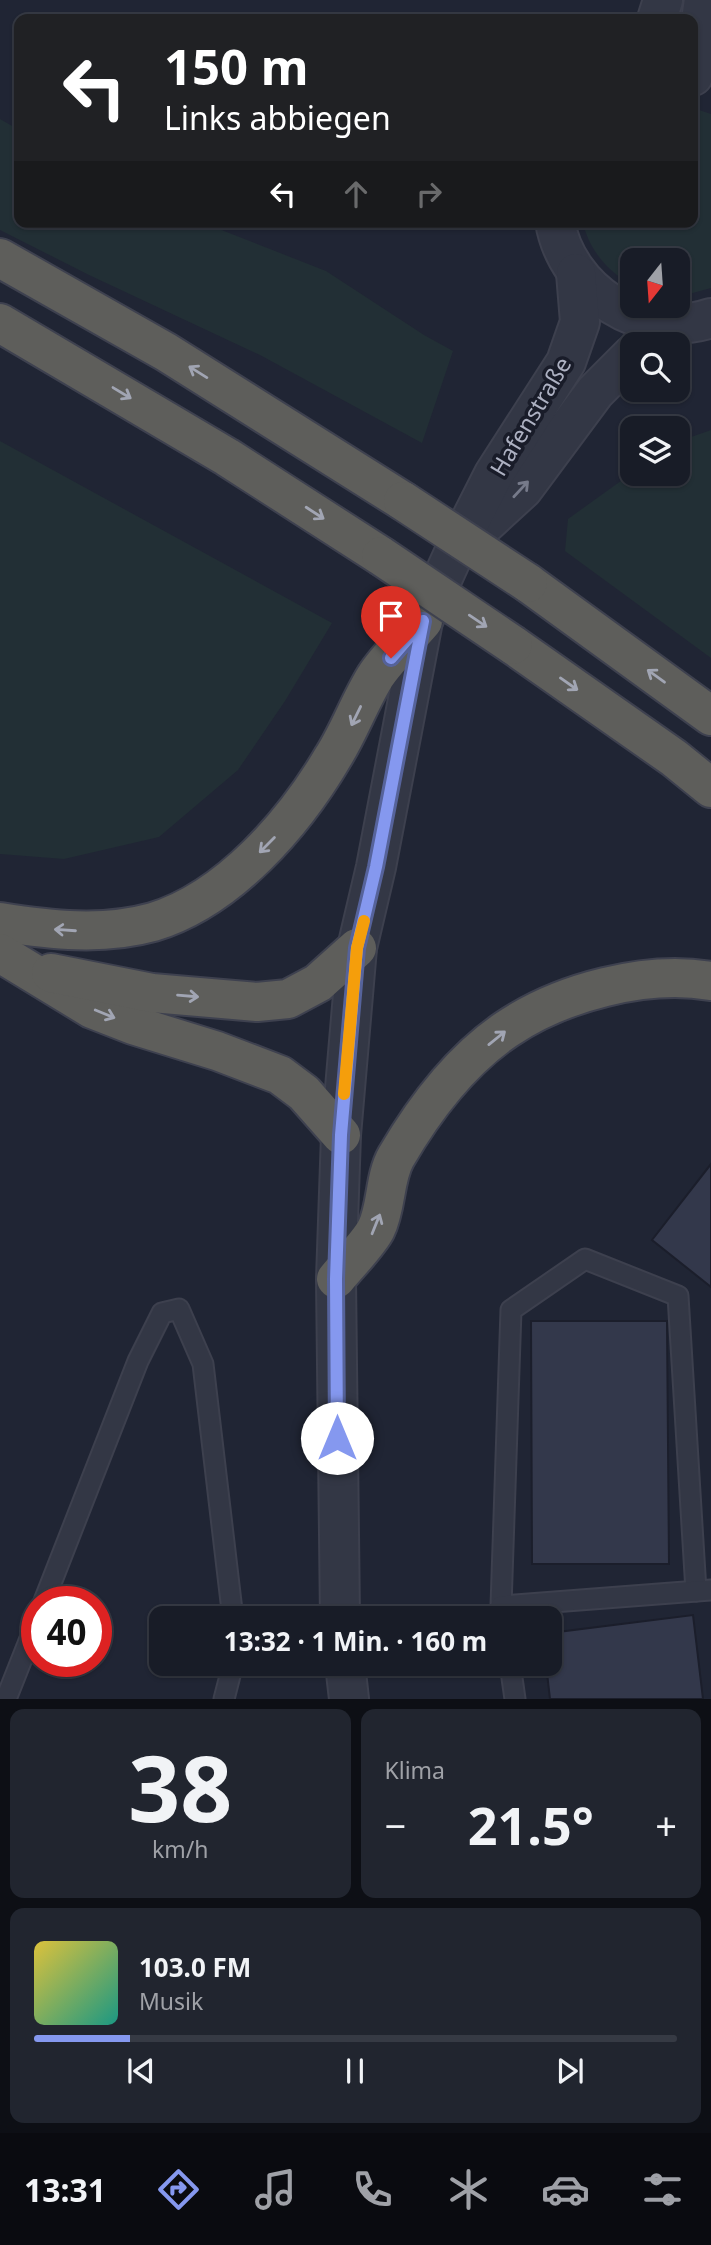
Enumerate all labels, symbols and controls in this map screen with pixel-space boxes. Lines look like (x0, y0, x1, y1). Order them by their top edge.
text: 150 m (164, 33, 309, 99)
icon: left (49, 42, 140, 133)
text: Links abbiegen (164, 96, 391, 139)
icon: left (264, 175, 302, 213)
icon: ahead (337, 175, 375, 213)
icon: right (410, 175, 448, 213)
north arrow (620, 248, 690, 318)
map controls (620, 248, 690, 486)
button: search (620, 332, 690, 402)
street label: Hafenstraße (482, 350, 578, 482)
one-way arrow (189, 365, 209, 379)
one-way arrow (111, 387, 131, 401)
button: layers (620, 416, 690, 486)
one-way arrow (512, 481, 529, 498)
one-way arrow (305, 506, 324, 521)
pin (361, 586, 421, 658)
icon: arrive (372, 597, 410, 635)
one-way arrow (468, 614, 487, 628)
one-way arrow (647, 669, 666, 683)
one-way arrow (559, 677, 578, 691)
one-way arrow (348, 705, 362, 726)
one-way arrow (259, 837, 276, 854)
one-way arrow (54, 923, 76, 936)
one-way arrow (177, 990, 199, 1003)
one-way arrow (93, 1008, 115, 1021)
one-way arrow (487, 1030, 505, 1045)
one-way arrow (371, 1214, 384, 1235)
position arrow (300, 1401, 374, 1475)
speed limit sign: 40 (21, 1586, 112, 1677)
text: 13:32 · 1 Min. · 160 m (224, 1623, 487, 1659)
text: 38 (128, 1725, 232, 1849)
text: Klima (385, 1754, 445, 1786)
text: 21.5° (468, 1789, 594, 1860)
text: − (385, 1799, 406, 1851)
text: + (655, 1799, 677, 1851)
text: km/h (152, 1833, 209, 1865)
text: 103.0 FM (139, 1949, 251, 1985)
text: Musik (139, 1985, 203, 2017)
icon: previous (122, 2052, 160, 2090)
icon: pause (336, 2052, 374, 2090)
icon: next (551, 2052, 589, 2090)
icon: directions (154, 2165, 203, 2214)
icon: music (251, 2165, 300, 2214)
icon: phone (348, 2165, 397, 2214)
icon: climate (444, 2165, 493, 2214)
icon: car (541, 2165, 590, 2214)
icon: filters (638, 2165, 687, 2214)
text: 13:31 (24, 2168, 106, 2211)

